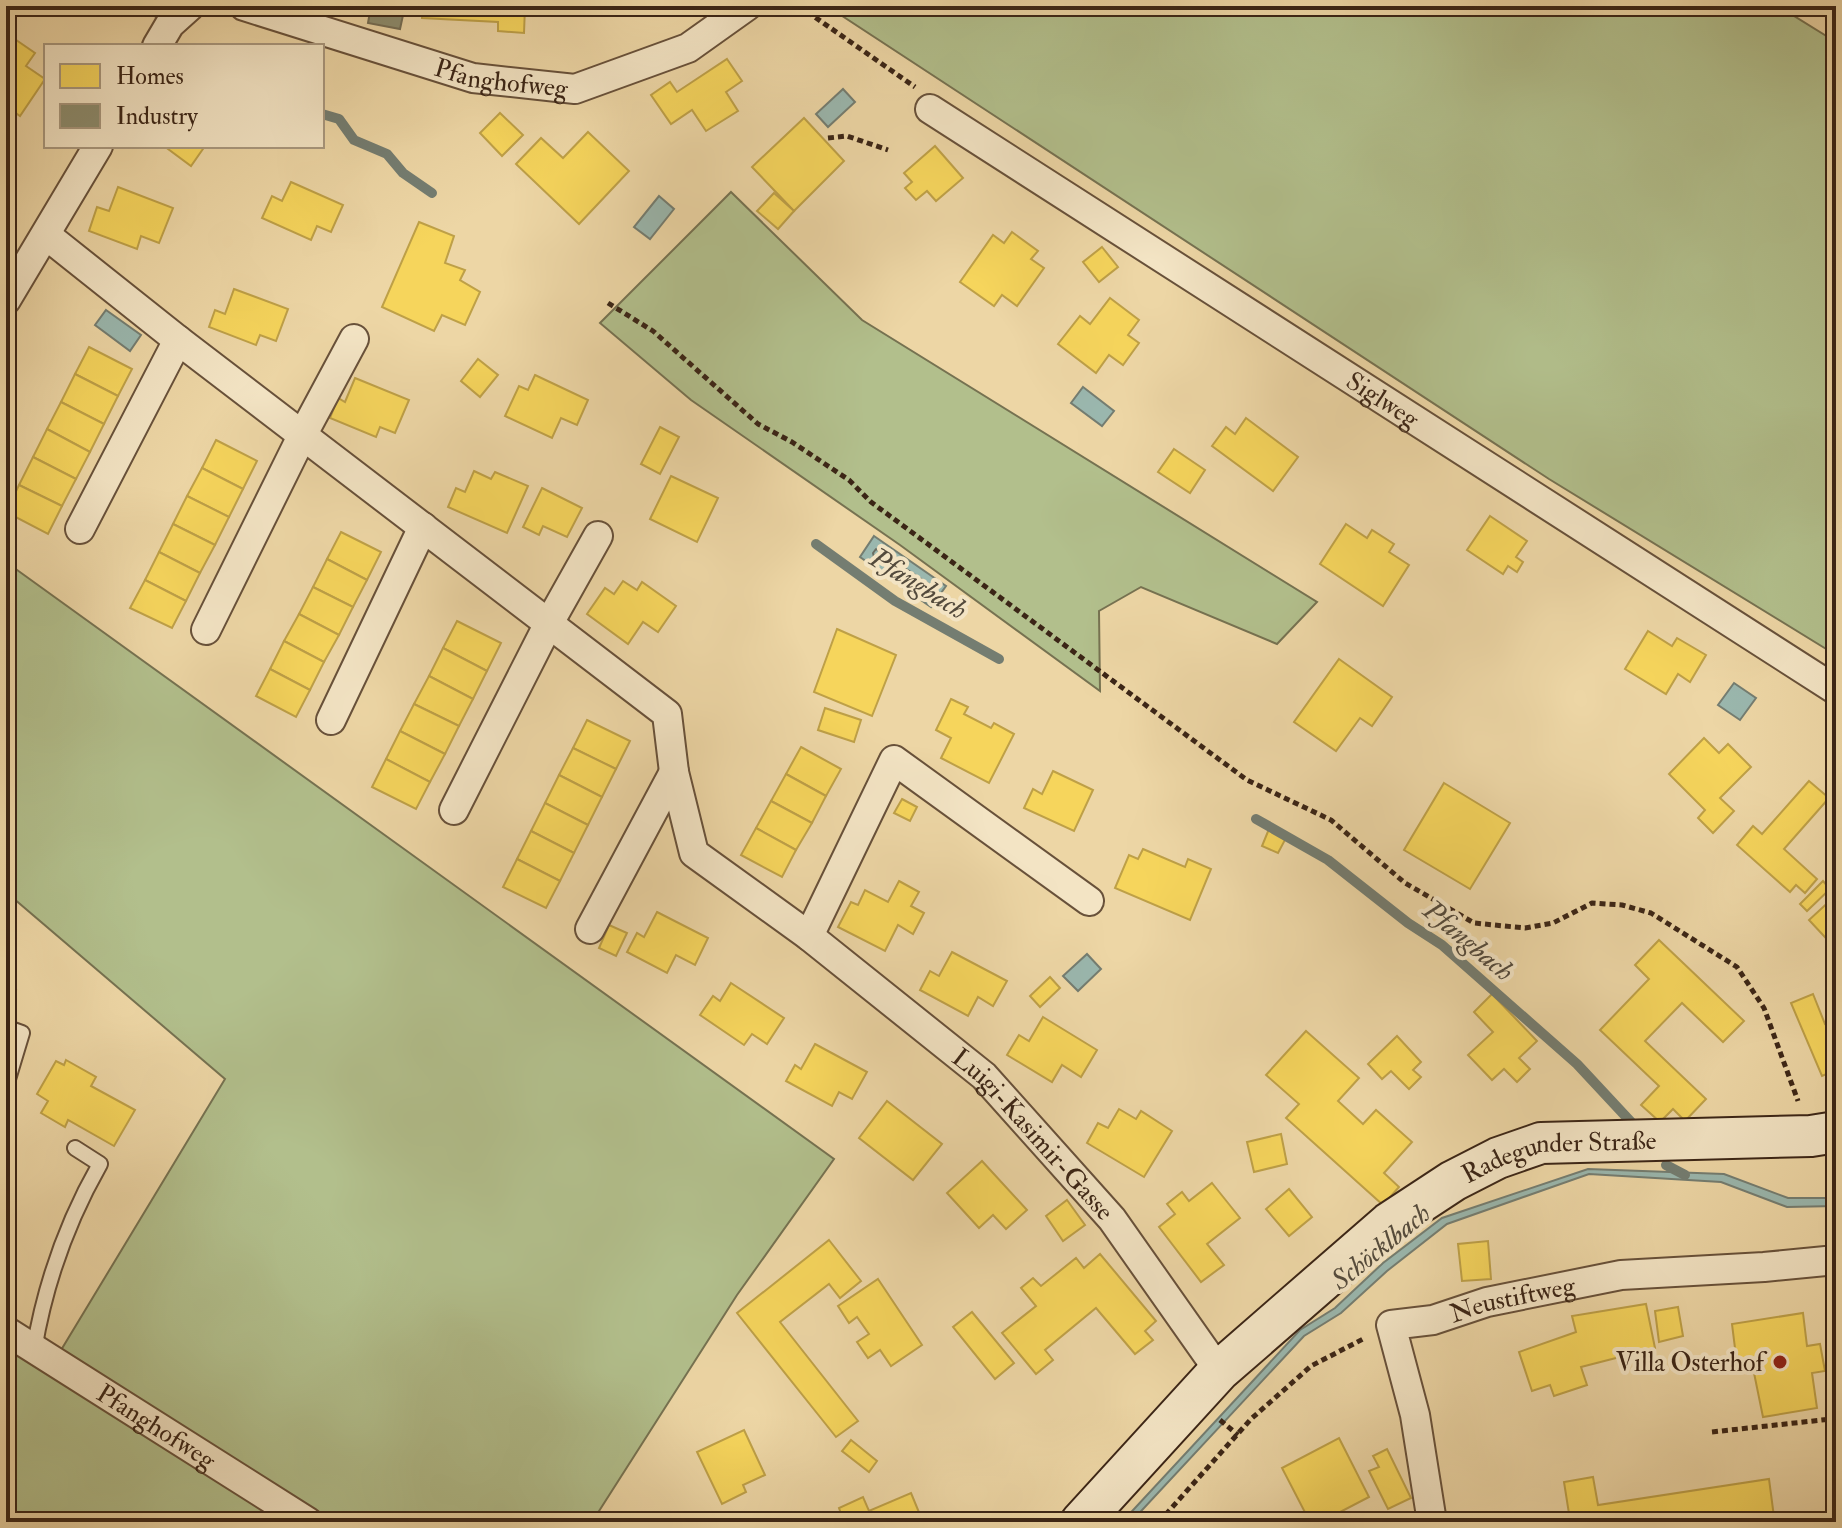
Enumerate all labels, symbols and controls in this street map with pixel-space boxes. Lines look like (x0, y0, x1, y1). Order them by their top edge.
legend (44, 44, 324, 148)
street label: Pfanghofweg (430, 52, 571, 105)
text: Homes (116, 61, 184, 92)
text: Industry (116, 101, 198, 132)
street label: Siglweg (1340, 365, 1426, 436)
water label: Pfangbach (862, 540, 973, 628)
water label: Pfangbach (1415, 892, 1521, 989)
street label: Luigi-Kasimir-Gasse (945, 1042, 1121, 1227)
street label: Radegunder Straße (1456, 1125, 1657, 1191)
water label: Schöcklbach (1323, 1196, 1438, 1299)
street label: Neustiftweg (1446, 1269, 1579, 1330)
place label: Villa Osterhof (1616, 1347, 1768, 1379)
marker: Villa Osterhof (1771, 1353, 1789, 1371)
street label: Pfanghofweg (90, 1377, 222, 1477)

